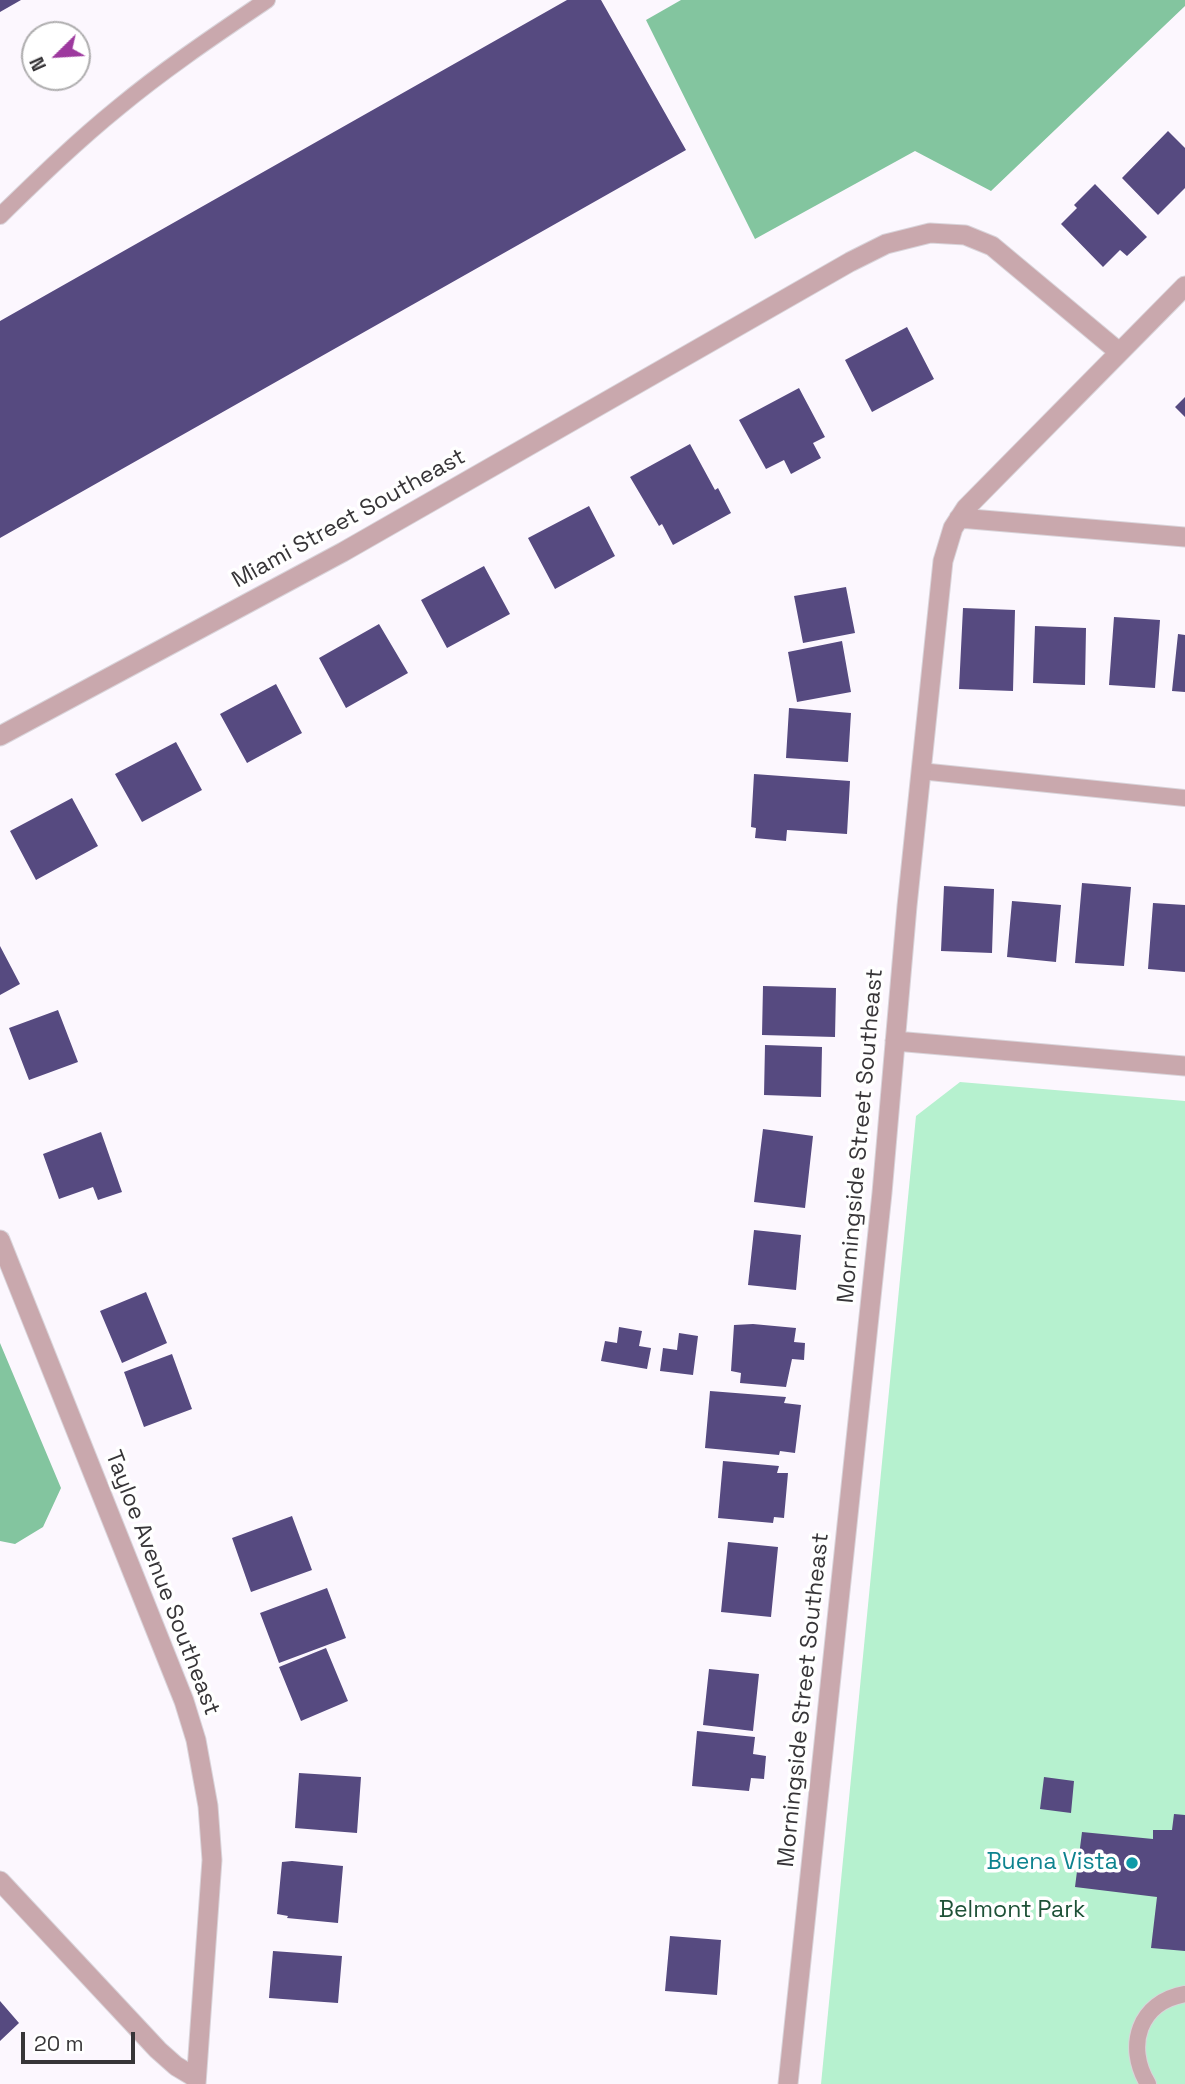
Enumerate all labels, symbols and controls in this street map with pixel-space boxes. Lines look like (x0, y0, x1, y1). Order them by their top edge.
north arrow (21, 21, 91, 91)
text: N (24, 53, 52, 75)
street label: Miami Street Southeast (227, 443, 471, 595)
street label: Morningside Street Southeast (833, 967, 889, 1305)
street label: Tayloe Avenue Southeast (99, 1447, 225, 1719)
street label: Morningside Street Southeast (773, 1532, 835, 1868)
place label: Buena Vista (986, 1849, 1118, 1877)
marker: Buena Vista (1124, 1855, 1140, 1871)
park label: Belmont Park (939, 1897, 1085, 1925)
scale bar (24, 2018, 138, 2062)
text: 20 m (34, 2030, 84, 2057)

